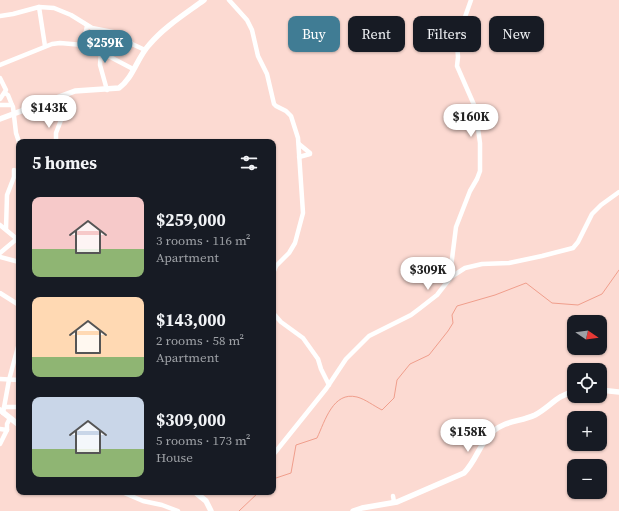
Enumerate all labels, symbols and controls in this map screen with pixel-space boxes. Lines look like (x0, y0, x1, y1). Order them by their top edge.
chip: Buy (288, 16, 340, 52)
chip: Rent (348, 16, 405, 52)
chip: Filters (413, 16, 481, 52)
chip: New (489, 16, 544, 52)
pin: $259K (77, 30, 133, 64)
text: $259K (86, 34, 124, 51)
pin: $143K (21, 95, 77, 129)
text: $143K (30, 99, 68, 116)
pin: $160K (443, 104, 499, 138)
text: $160K (452, 108, 490, 125)
text: 5 homes (32, 151, 97, 175)
icon: filters (238, 152, 260, 174)
text: $259,000 (156, 208, 226, 232)
icon: home (64, 213, 112, 261)
text: 3 rooms · 116 m² (156, 232, 251, 249)
text: Apartment (156, 249, 219, 266)
pin: $309K (400, 257, 456, 291)
text: $309K (409, 261, 447, 278)
text: $143,000 (156, 308, 226, 332)
icon: home (64, 313, 112, 361)
north arrow (567, 315, 607, 355)
map controls (567, 315, 607, 499)
text: 2 rooms · 58 m² (156, 332, 244, 349)
text: Apartment (156, 349, 219, 366)
button: locate (567, 363, 607, 403)
text: $309,000 (156, 408, 226, 432)
button: + (567, 411, 607, 451)
icon: home (64, 413, 112, 461)
pin: $158K (440, 419, 496, 453)
text: $158K (449, 423, 487, 440)
text: 5 rooms · 173 m² (156, 432, 251, 449)
text: House (156, 449, 193, 466)
button: − (567, 459, 607, 499)

